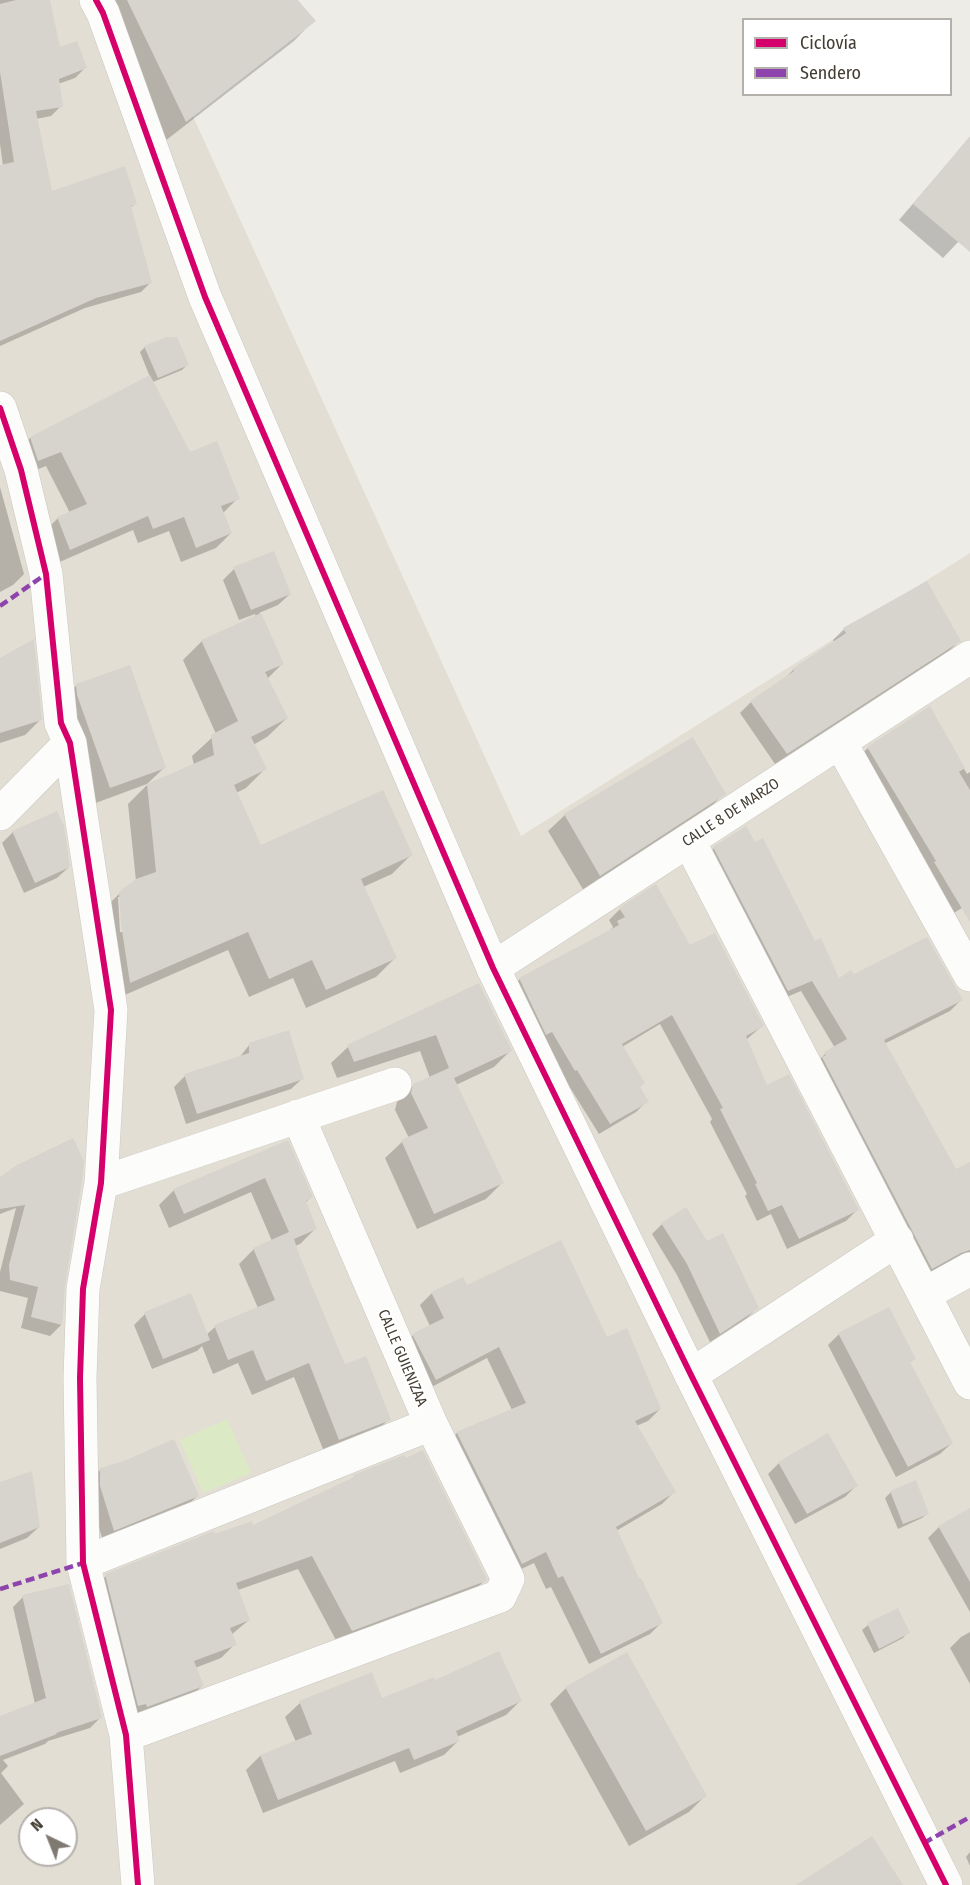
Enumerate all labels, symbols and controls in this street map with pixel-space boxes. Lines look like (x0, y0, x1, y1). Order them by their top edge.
legend (742, 18, 952, 96)
text: Ciclovía (800, 32, 857, 54)
text: Sendero (800, 62, 861, 84)
street label: CALLE 8 DE MARZO (679, 775, 783, 851)
street label: CALLE GUIENIZAA (373, 1307, 431, 1409)
north arrow (18, 1807, 78, 1867)
text: N (27, 1815, 47, 1835)

